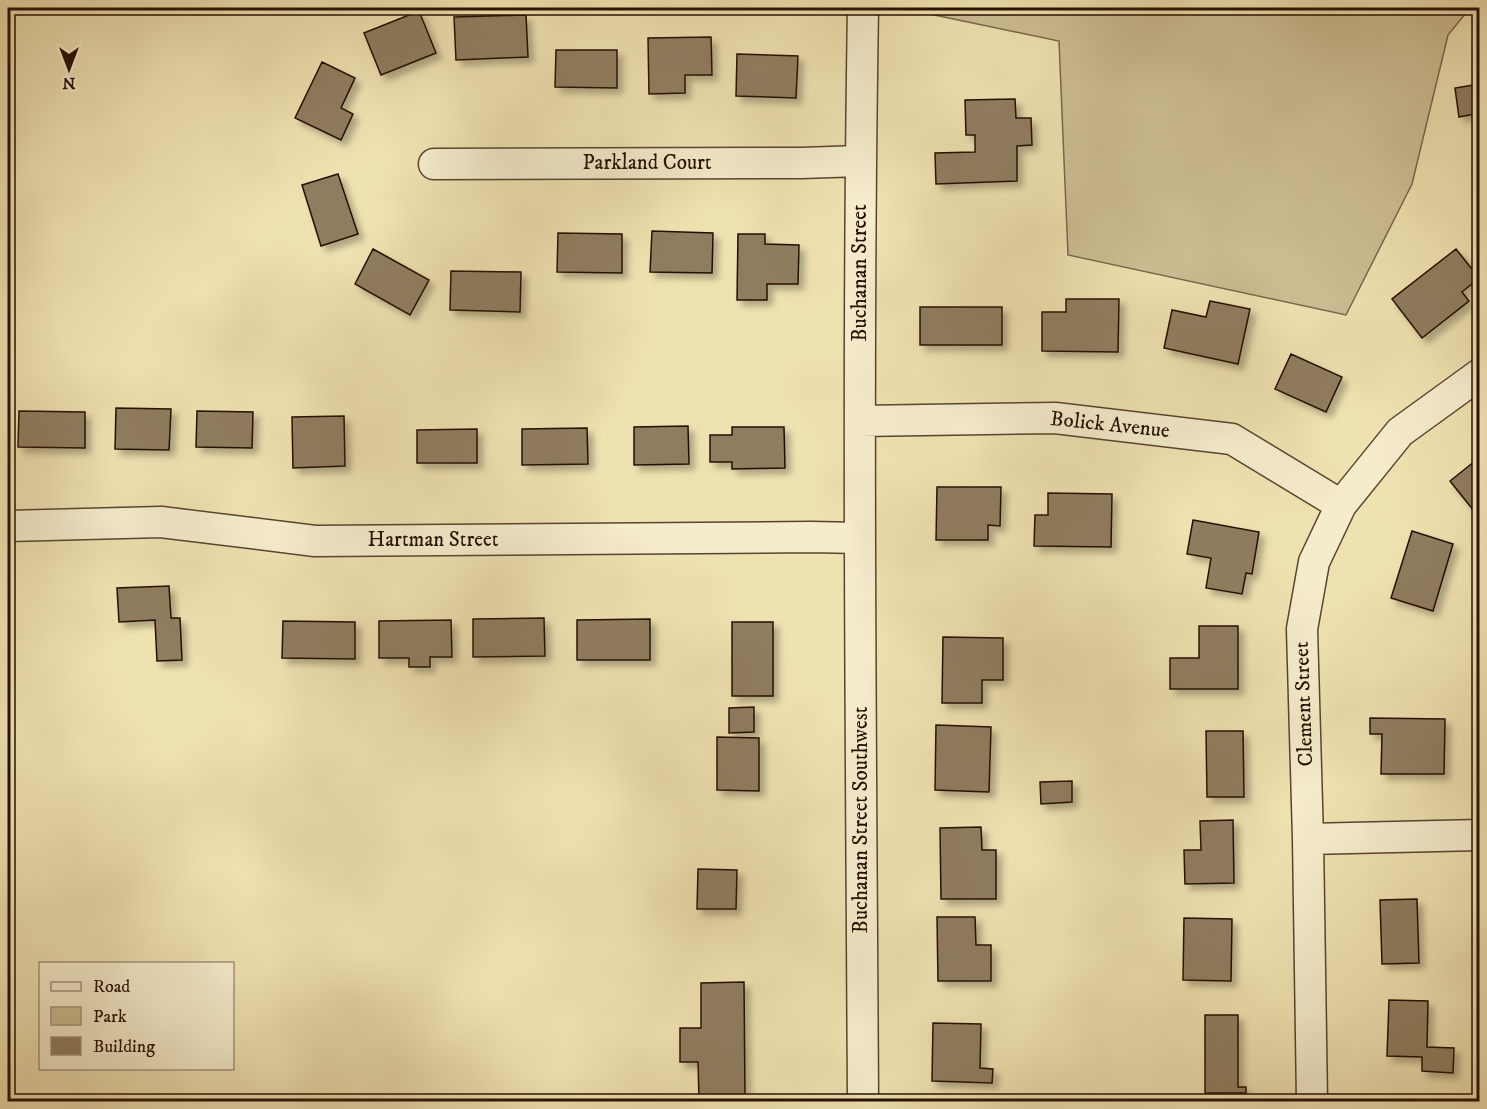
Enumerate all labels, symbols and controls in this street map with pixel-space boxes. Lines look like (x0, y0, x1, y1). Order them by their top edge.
north arrow (39, 39, 99, 99)
text: N (62, 73, 76, 93)
street label: Parkland Court (582, 150, 712, 176)
street label: Buchanan Street (847, 204, 873, 342)
street label: Bolick Avenue (1049, 406, 1171, 444)
street label: Hartman Street (368, 527, 499, 553)
street label: Clement Street (1289, 641, 1319, 767)
street label: Buchanan Street Southwest (848, 706, 874, 933)
legend (39, 962, 234, 1070)
text: Road (93, 976, 130, 998)
text: Park (93, 1006, 127, 1028)
text: Building (93, 1036, 155, 1058)

